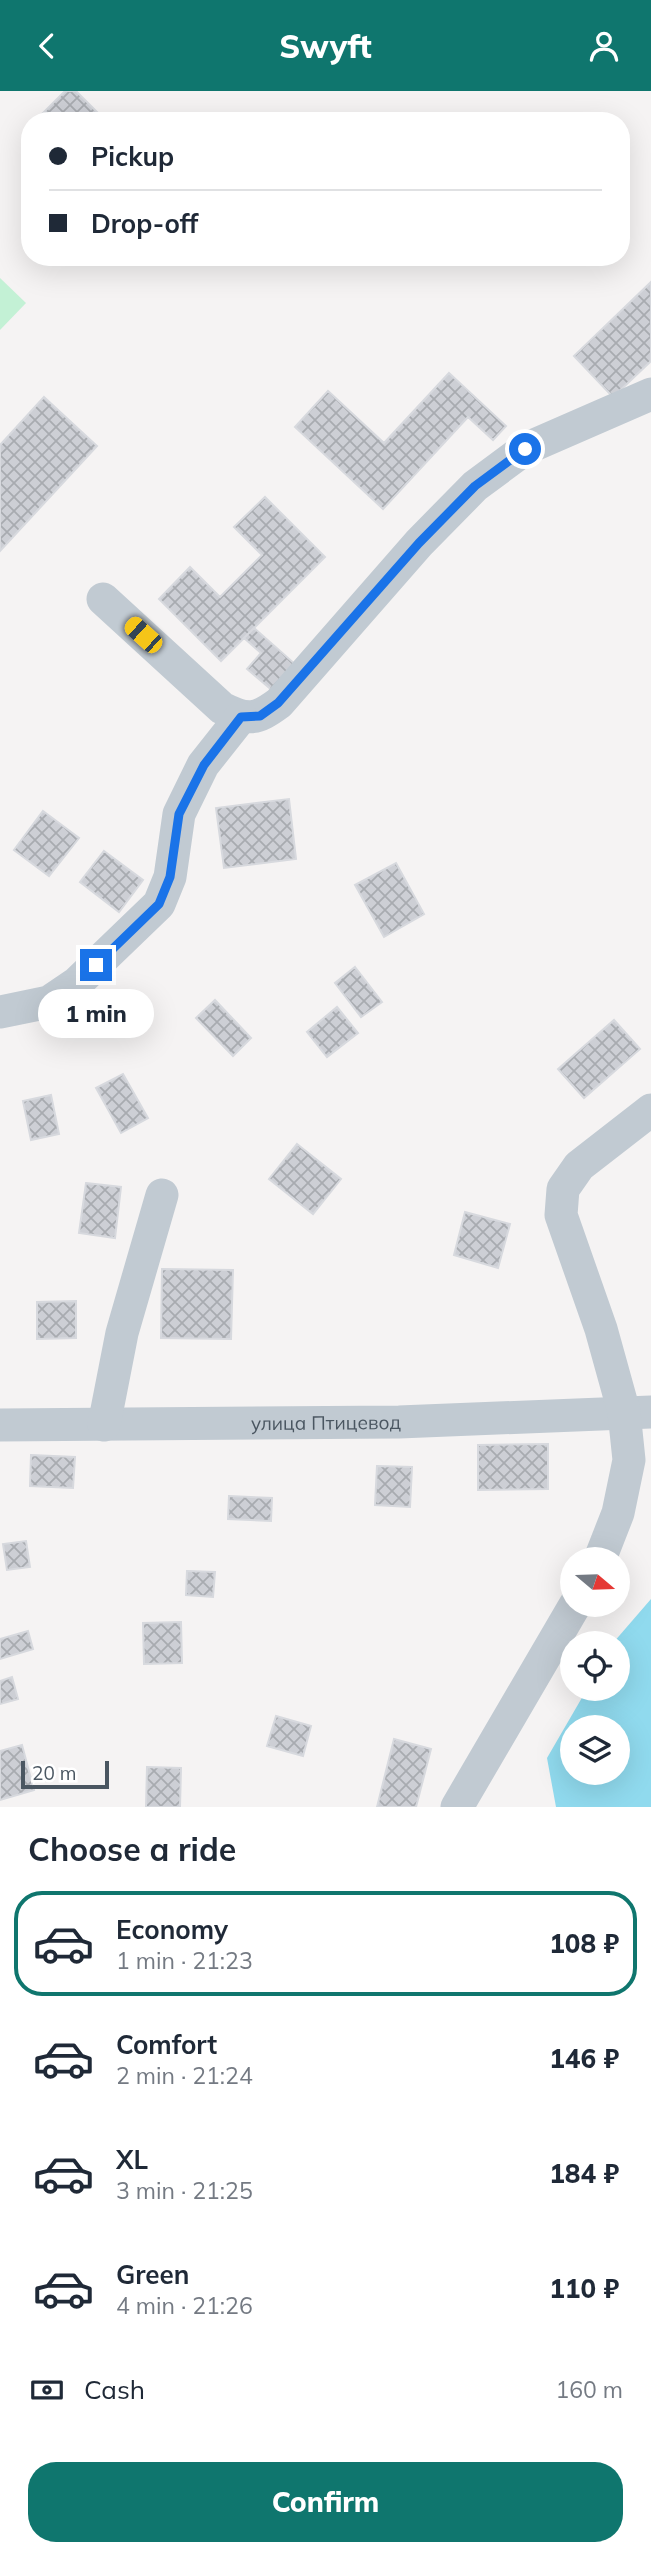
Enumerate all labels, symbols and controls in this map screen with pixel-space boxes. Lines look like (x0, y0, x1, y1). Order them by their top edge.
text: Swyft (279, 26, 372, 66)
icon: back (28, 27, 66, 65)
icon: person (585, 27, 623, 65)
text: Pickup (91, 140, 174, 173)
text: Drop-off (91, 207, 198, 240)
route start (509, 433, 541, 465)
car (121, 613, 166, 657)
route end (80, 949, 112, 981)
callout: 1 min (38, 989, 154, 1039)
text: 1 min (65, 999, 127, 1028)
street label: улица Птицевод (251, 1410, 402, 1435)
north arrow (560, 1547, 630, 1617)
map controls (560, 1547, 630, 1785)
button: locate (560, 1631, 630, 1701)
button: layers (560, 1715, 630, 1785)
scale bar (21, 1758, 108, 1790)
text: 20 m (32, 1761, 76, 1785)
text: Choose a ride (28, 1829, 236, 1869)
icon: car (32, 1912, 95, 1975)
text: Economy (116, 1913, 228, 1946)
text: 108 ₽ (549, 1927, 619, 1960)
text: 1 min · 21:23 (116, 1946, 253, 1975)
icon: car (32, 2027, 95, 2090)
text: Comfort (116, 2028, 217, 2061)
text: 146 ₽ (549, 2042, 619, 2075)
text: 2 min · 21:24 (116, 2061, 253, 2090)
icon: car (32, 2142, 95, 2205)
text: XL (116, 2143, 148, 2176)
text: 184 ₽ (549, 2157, 619, 2190)
text: 3 min · 21:25 (116, 2176, 253, 2205)
icon: car (32, 2257, 95, 2320)
text: Green (116, 2258, 189, 2291)
text: 110 ₽ (549, 2272, 619, 2305)
text: 4 min · 21:26 (116, 2291, 253, 2320)
icon: cash (28, 2371, 66, 2409)
text: Cash (84, 2373, 145, 2406)
text: 160 m (555, 2375, 623, 2404)
button: Confirm (28, 2462, 623, 2542)

